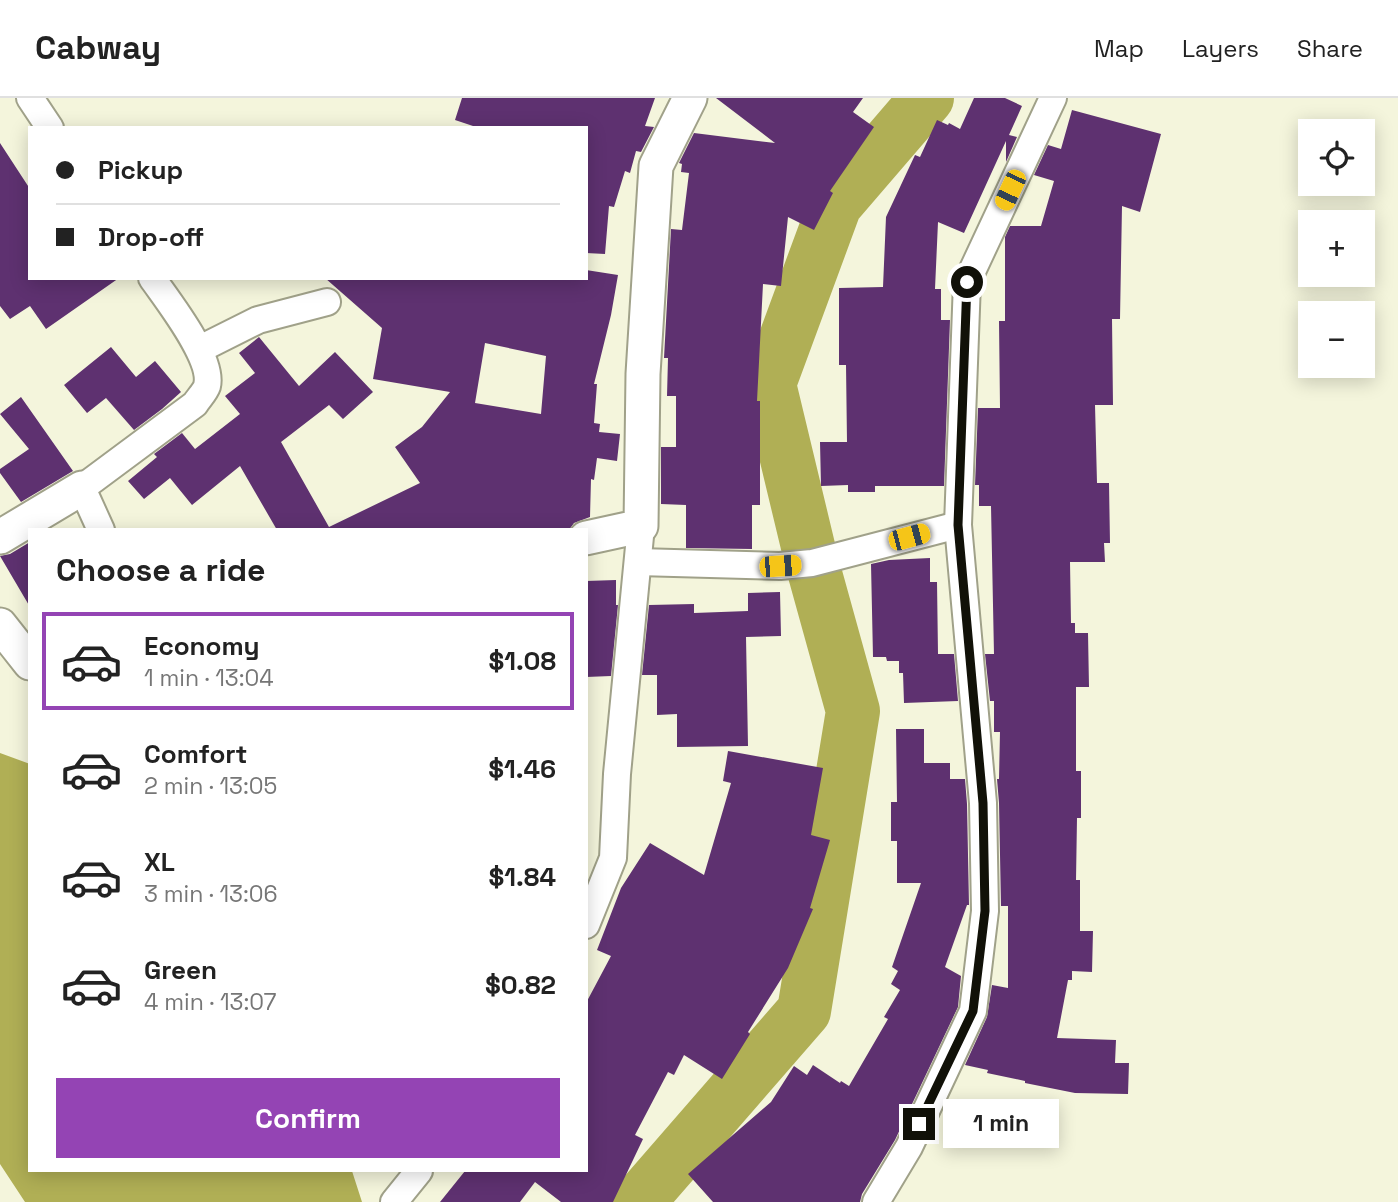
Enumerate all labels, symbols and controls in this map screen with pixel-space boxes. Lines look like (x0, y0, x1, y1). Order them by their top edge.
text: Cabway (35, 27, 161, 69)
text: Map (1094, 33, 1144, 64)
text: Layers (1182, 33, 1259, 64)
text: Share (1297, 33, 1363, 64)
map controls (1298, 119, 1375, 378)
button: locate (1298, 119, 1375, 196)
text: Pickup (98, 153, 183, 187)
car (992, 167, 1029, 213)
button: + (1298, 210, 1375, 287)
text: Drop-off (98, 220, 204, 254)
route start (951, 266, 983, 298)
button: − (1298, 301, 1375, 378)
car (886, 521, 933, 553)
text: Choose a ride (56, 550, 266, 590)
car (759, 554, 802, 578)
text: Economy (144, 629, 260, 663)
icon: car (60, 630, 123, 693)
text: $1.08 (489, 644, 556, 678)
text: 1 min · 13:04 (144, 663, 274, 693)
text: Comfort (144, 737, 247, 771)
icon: car (60, 738, 123, 801)
text: $1.46 (488, 752, 556, 786)
text: 2 min · 13:05 (144, 771, 277, 801)
text: XL (144, 845, 175, 879)
icon: car (60, 846, 123, 909)
text: $1.84 (489, 860, 556, 894)
text: 3 min · 13:06 (144, 879, 278, 909)
text: Green (144, 953, 217, 987)
icon: car (60, 954, 123, 1017)
text: $0.82 (485, 968, 556, 1002)
text: 4 min · 13:07 (144, 987, 277, 1017)
button: Confirm (56, 1078, 560, 1158)
callout: 1 min (944, 1100, 1059, 1148)
route end (903, 1108, 935, 1140)
text: 1 min (973, 1108, 1029, 1138)

